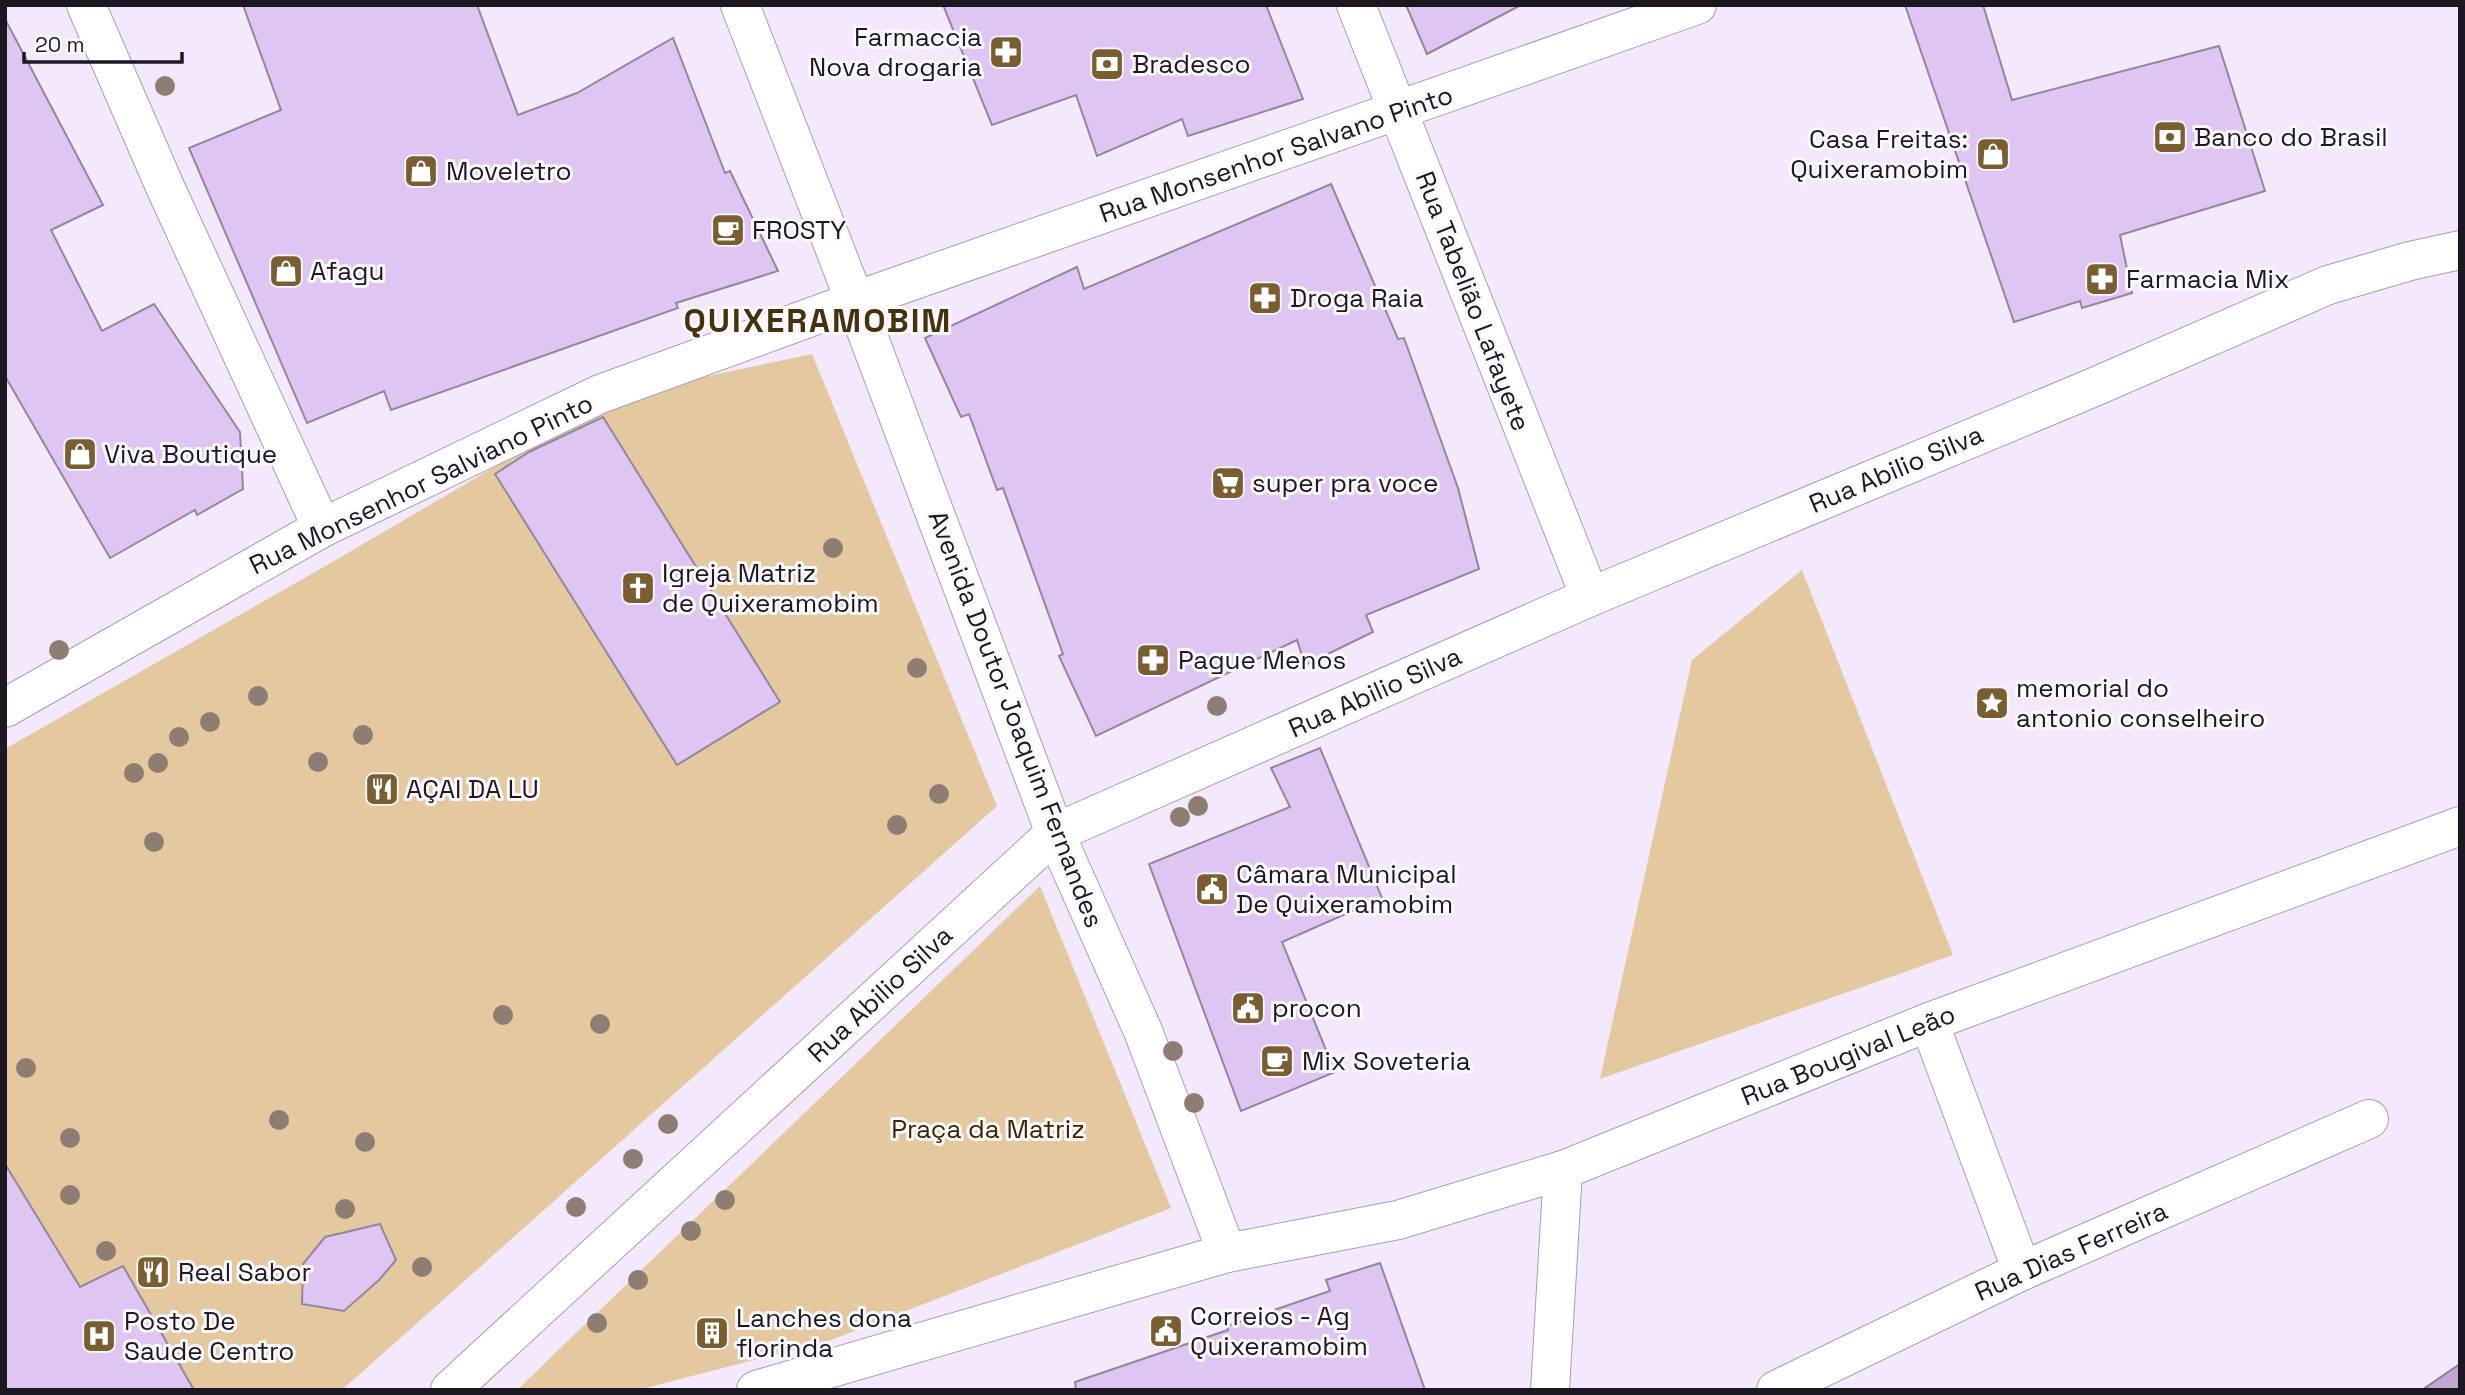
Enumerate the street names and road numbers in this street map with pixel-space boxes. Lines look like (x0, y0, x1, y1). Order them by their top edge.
street label: Rua Monsenhor Salvano Pinto (1095, 77, 1457, 231)
street label: Rua Tabelião Lafayete (1408, 166, 1538, 436)
street label: Rua Monsenhor Salviano Pinto (244, 386, 598, 582)
street label: Rua Abilio Silva (1804, 417, 1988, 521)
street label: Avenida Doutor Joaquim Fernandes (921, 506, 1111, 932)
street label: Rua Abilio Silva (1283, 639, 1467, 745)
street label: Rua Abilio Silva (800, 918, 960, 1070)
street label: Rua Bougival Leão (1736, 997, 1960, 1113)
street label: Rua Dias Ferreira (1969, 1193, 2173, 1309)

